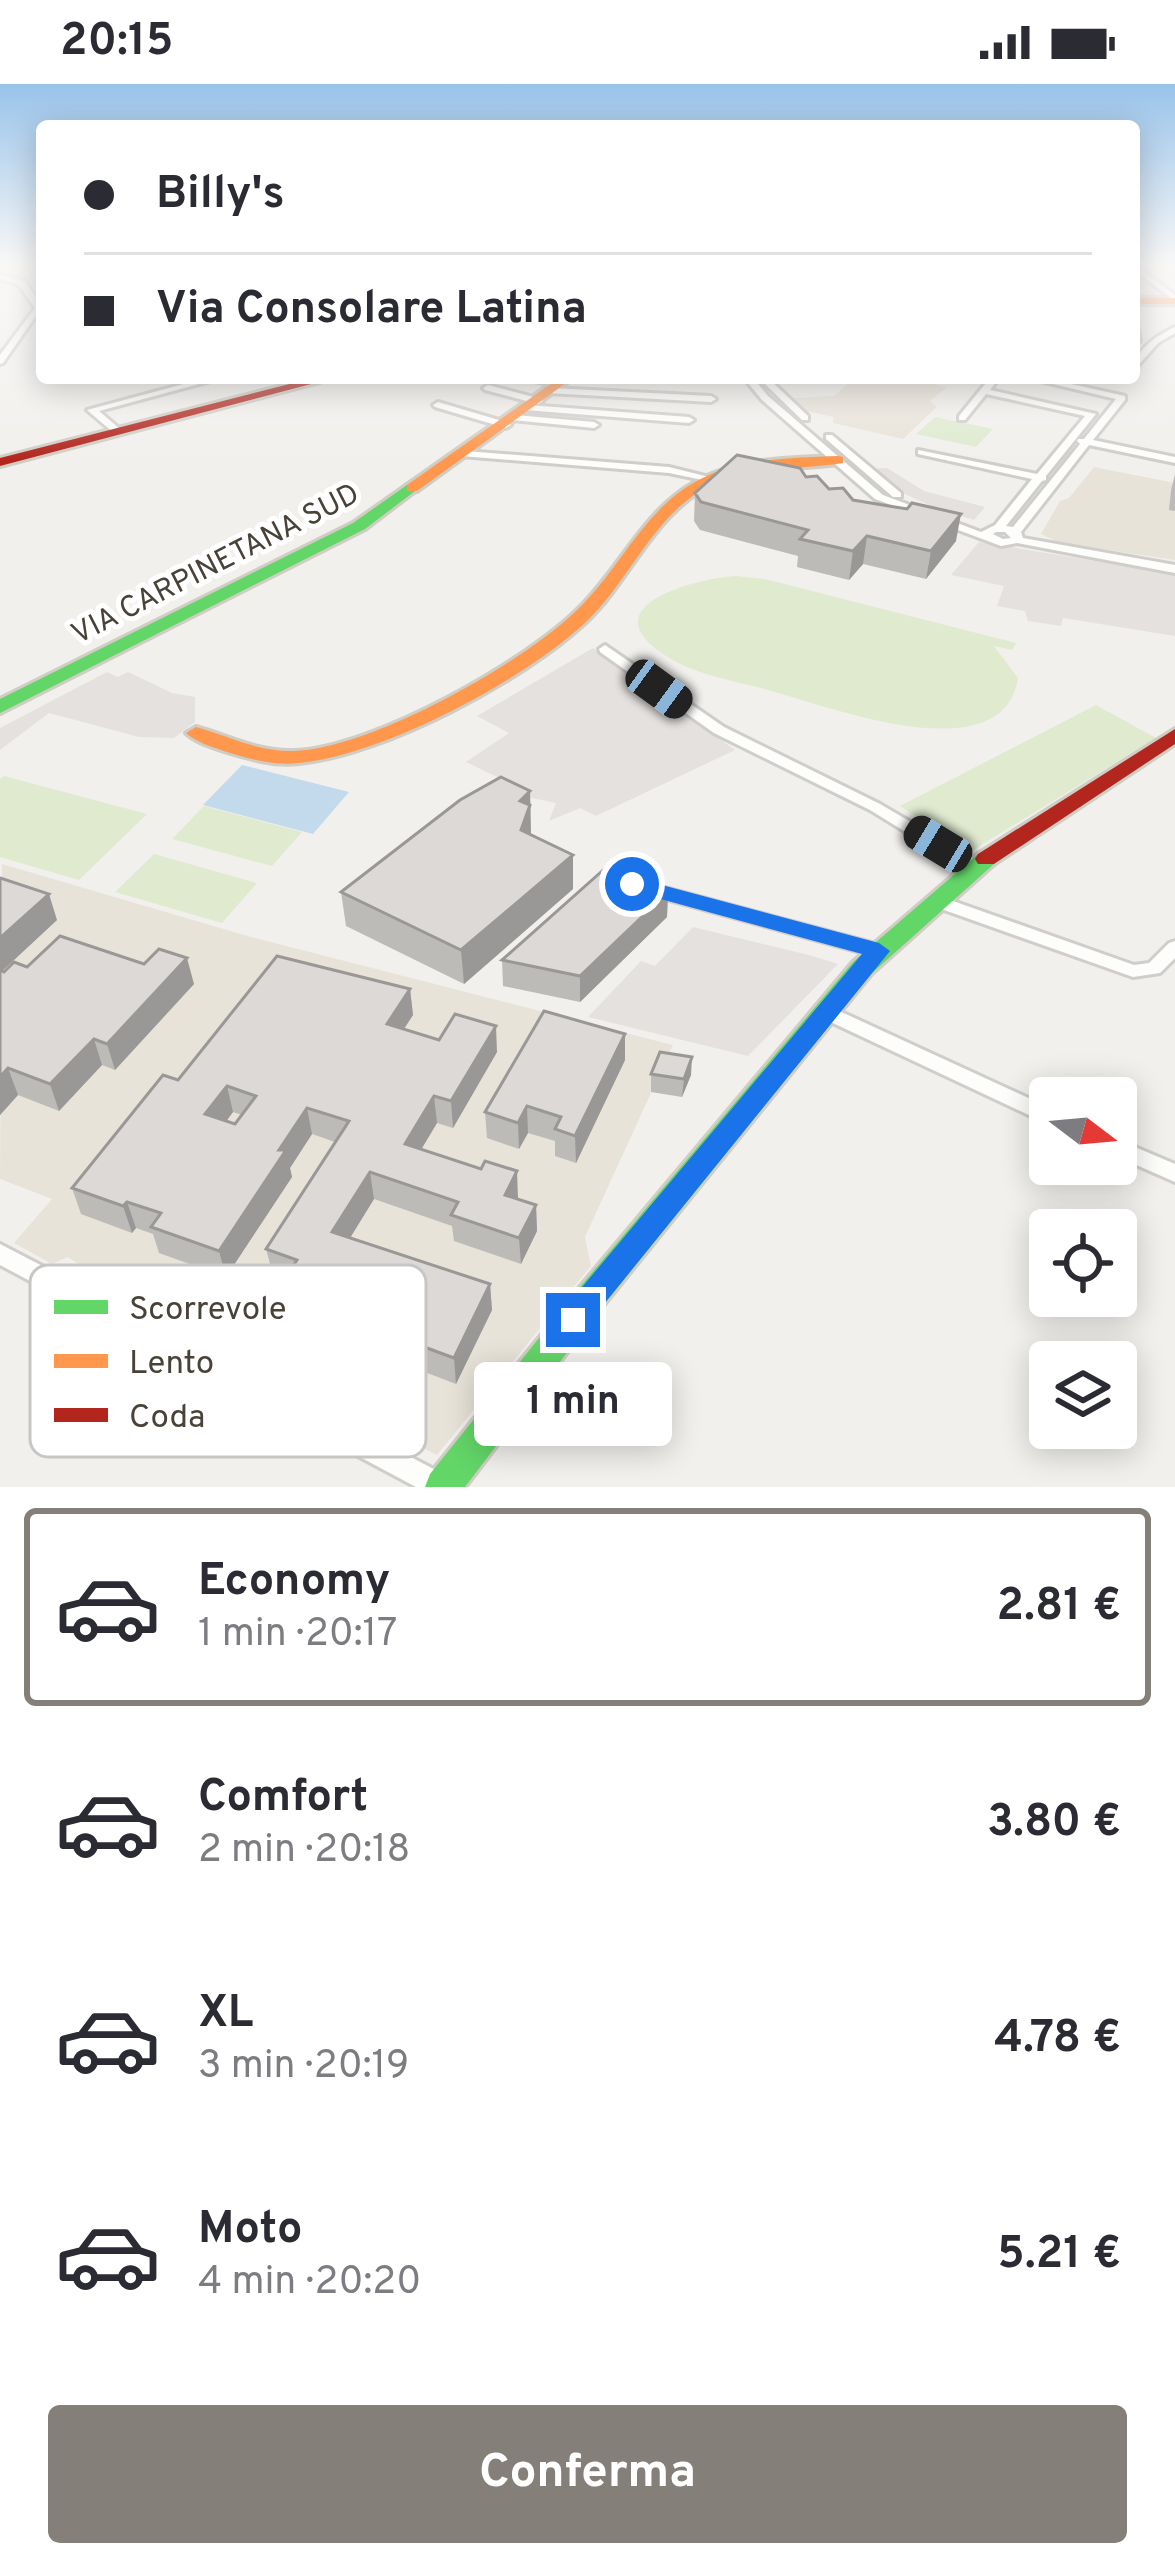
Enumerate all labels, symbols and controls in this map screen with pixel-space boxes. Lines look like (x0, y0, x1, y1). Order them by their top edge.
text: 20:15 (60, 14, 174, 71)
text: Billy's (156, 167, 285, 224)
text: Via Consolare Latina (156, 282, 587, 339)
street label: VIA CARPINETANA SUD (66, 476, 366, 654)
car (619, 653, 699, 725)
car (898, 810, 978, 878)
route start (605, 857, 659, 911)
north arrow (1029, 1077, 1137, 1185)
map controls (1029, 1077, 1137, 1449)
button: locate (1029, 1209, 1137, 1317)
legend (30, 1265, 426, 1457)
text: Scorrevole (129, 1290, 287, 1332)
route end (546, 1293, 600, 1347)
button: layers (1029, 1341, 1137, 1449)
text: Lento (129, 1344, 214, 1386)
callout: 1 min (474, 1362, 672, 1446)
text: 1 min (526, 1379, 620, 1428)
text: Coda (129, 1398, 205, 1440)
icon: car (54, 1553, 162, 1661)
text: Economy (198, 1554, 390, 1611)
text: 2.81 € (997, 1579, 1121, 1636)
text: 1 min · 20:17 (198, 1611, 397, 1660)
icon: car (54, 1769, 162, 1877)
text: Comfort (198, 1770, 368, 1827)
text: 3.80 € (987, 1795, 1121, 1852)
text: 2 min · 20:18 (198, 1827, 410, 1876)
icon: car (54, 1985, 162, 2093)
text: XL (198, 1986, 253, 2043)
text: 4.78 € (994, 2011, 1121, 2068)
text: 3 min · 20:19 (198, 2043, 409, 2092)
icon: car (54, 2201, 162, 2309)
text: Moto (198, 2202, 302, 2259)
text: 5.21 € (997, 2227, 1121, 2284)
text: 4 min · 20:20 (198, 2259, 421, 2308)
button: Conferma (48, 2405, 1127, 2543)

